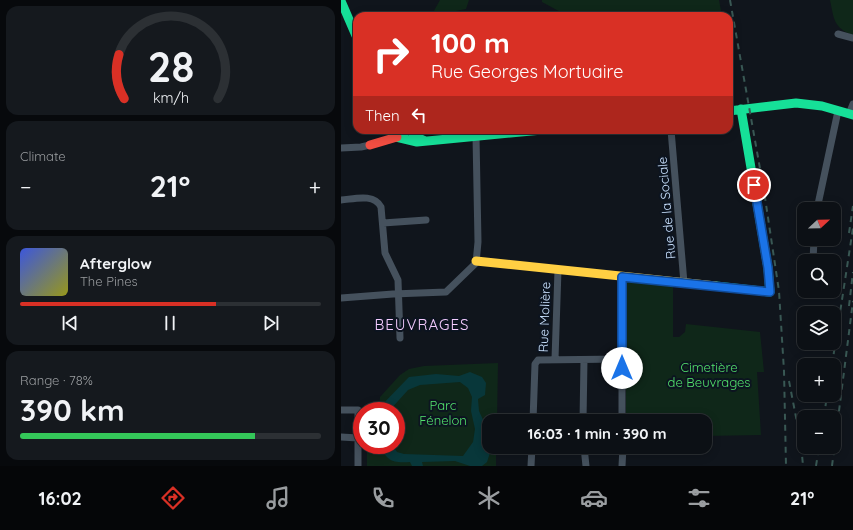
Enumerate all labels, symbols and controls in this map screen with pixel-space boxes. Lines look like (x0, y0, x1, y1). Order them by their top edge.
text: 100 m (431, 25, 510, 60)
icon: right (365, 28, 417, 80)
text: 28 (147, 39, 194, 91)
text: Rue Georges Mortuaire (431, 60, 623, 83)
text: km/h (152, 88, 189, 106)
icon: left (408, 104, 430, 126)
text: Then (365, 106, 400, 125)
text: Climate (20, 148, 66, 164)
street label: Rue de la Sociale (654, 156, 678, 260)
text: 21° (150, 167, 190, 205)
pin (737, 168, 771, 202)
text: − (20, 173, 31, 201)
text: + (309, 173, 321, 201)
icon: arrive (743, 174, 765, 196)
north arrow (797, 202, 841, 246)
map controls (797, 202, 841, 454)
text: Afterglow (80, 254, 152, 273)
button: search (797, 254, 841, 298)
text: The Pines (80, 273, 138, 289)
street label: Rue Molière (535, 281, 553, 353)
button: layers (797, 306, 841, 350)
icon: previous (59, 312, 81, 334)
icon: pause (159, 312, 181, 334)
icon: next (260, 312, 282, 334)
district label: BEUVRAGES (374, 315, 470, 334)
position arrow (601, 347, 643, 389)
button: + (797, 358, 841, 402)
park label: Cimetière de Beuvrages (668, 359, 750, 390)
text: Range · 78% (20, 372, 93, 388)
text: 390 km (20, 391, 125, 429)
park label: Parc Fénelon (419, 397, 467, 428)
speed limit sign: 30 (353, 402, 405, 454)
button: − (797, 410, 841, 454)
text: 16:03 · 1 min · 390 m (527, 424, 667, 443)
icon: directions (159, 484, 187, 512)
icon: music (264, 484, 292, 512)
icon: phone (369, 484, 397, 512)
icon: climate (475, 484, 503, 512)
icon: car (580, 484, 608, 512)
icon: filters (685, 484, 713, 512)
text: 16:02 (39, 487, 82, 510)
text: 21° (790, 487, 814, 510)

